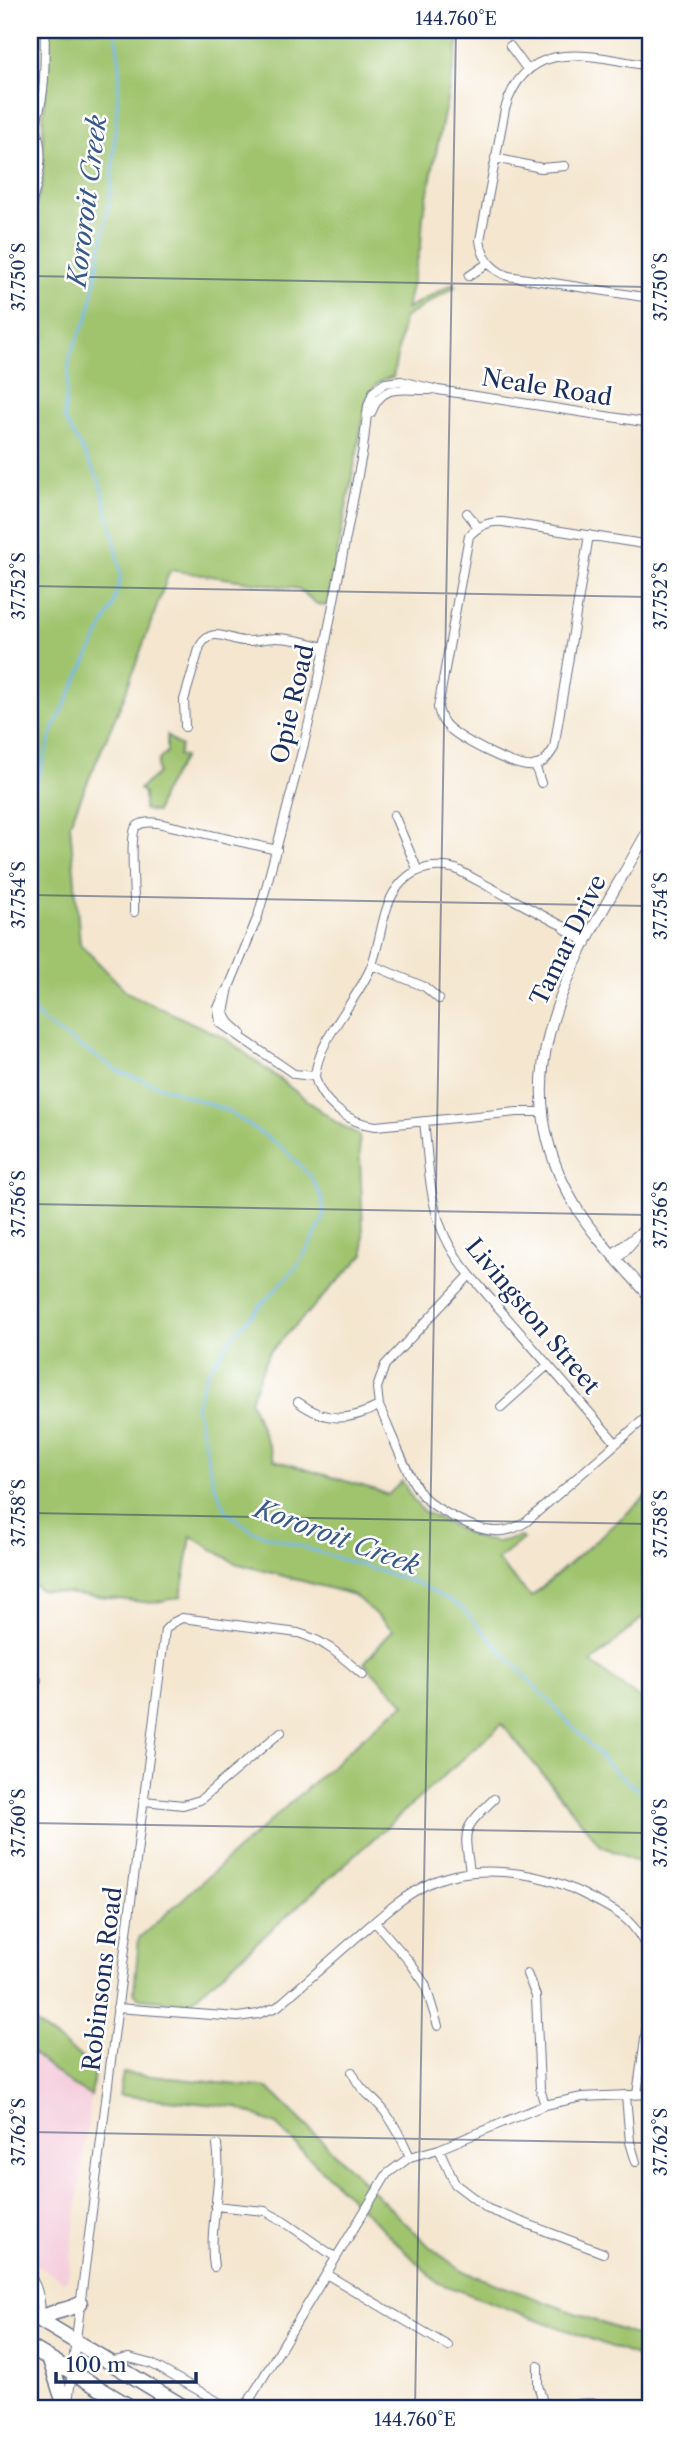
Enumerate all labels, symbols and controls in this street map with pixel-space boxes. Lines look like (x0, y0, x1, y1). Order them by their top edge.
text: 144.760°E (415, 8, 497, 30)
water label: Kororoit Creek (60, 113, 113, 291)
text: 37.750°S (8, 242, 30, 312)
text: 37.750°S (650, 252, 672, 322)
street label: Neale Road (480, 362, 615, 412)
text: 37.752°S (8, 552, 30, 620)
text: 37.752°S (650, 562, 672, 630)
street label: Opie Road (264, 641, 320, 766)
text: 37.754°S (8, 861, 30, 929)
street label: Tamar Drive (524, 870, 612, 1010)
text: 37.754°S (650, 872, 672, 940)
text: 37.756°S (8, 1170, 30, 1238)
text: 37.756°S (650, 1181, 672, 1249)
street label: Livingston Street (460, 1232, 607, 1400)
text: 37.758°S (8, 1479, 30, 1547)
text: 37.758°S (650, 1490, 672, 1558)
water label: Kororoit Creek (248, 1492, 424, 1582)
text: 37.760°S (8, 1788, 30, 1858)
text: 37.760°S (650, 1798, 672, 1868)
street label: Robinsons Road (76, 1885, 128, 2073)
text: 37.762°S (8, 2098, 30, 2166)
text: 37.762°S (650, 2108, 672, 2176)
scale bar (56, 2341, 196, 2385)
text: 100 m (66, 2352, 127, 2377)
text: 144.760°E (374, 2409, 456, 2431)

